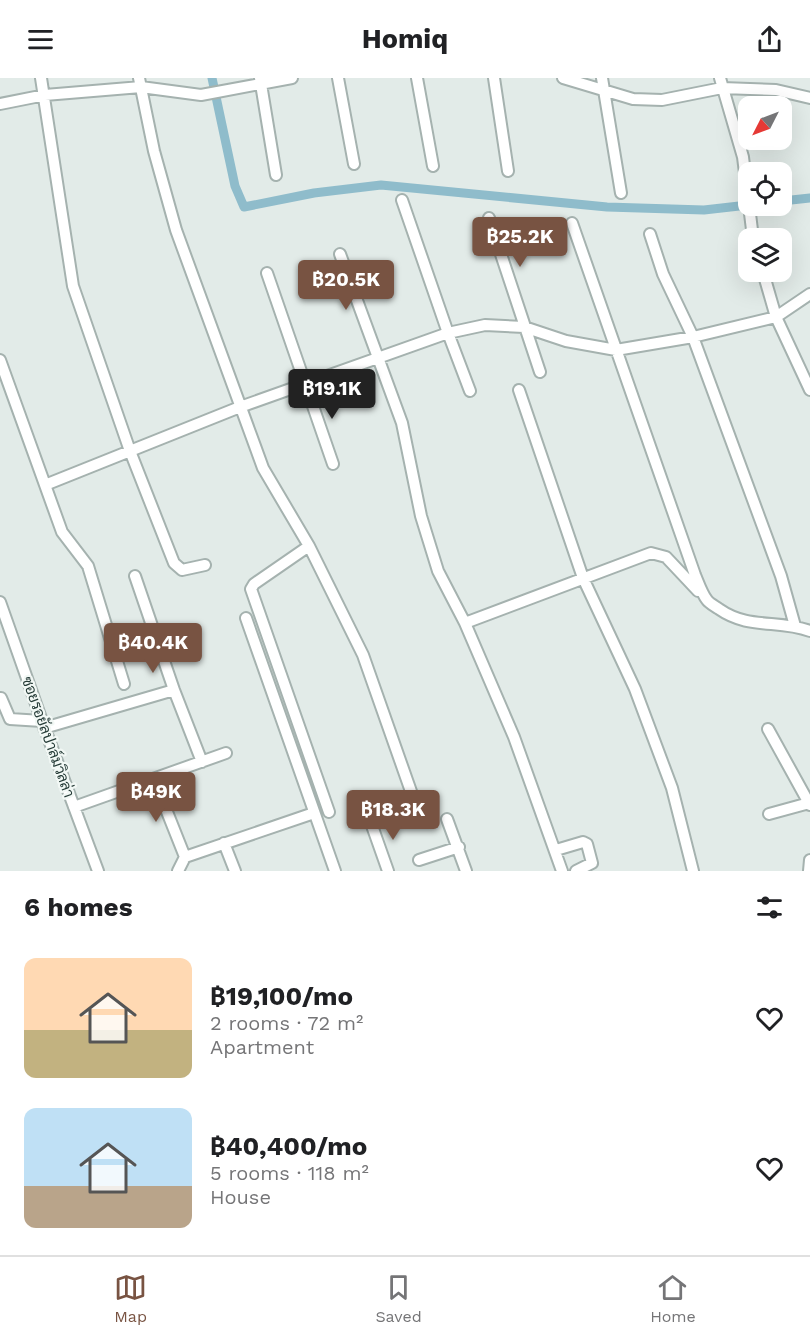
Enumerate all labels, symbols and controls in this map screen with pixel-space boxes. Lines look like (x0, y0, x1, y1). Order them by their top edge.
icon: menu (24, 23, 57, 56)
text: Homiq (362, 23, 448, 55)
icon: share (753, 23, 786, 56)
north arrow (738, 96, 792, 150)
map controls (738, 96, 792, 282)
button: locate (738, 162, 792, 216)
pin: ฿25.2K (471, 217, 569, 268)
text: ฿25.2K (486, 224, 554, 248)
button: layers (738, 228, 792, 282)
pin: ฿20.5K (297, 260, 395, 311)
text: ฿20.5K (312, 267, 380, 291)
pin: ฿19.1K (283, 369, 381, 420)
text: ฿19.1K (302, 376, 362, 400)
pin: ฿40.4K (104, 623, 202, 674)
text: ฿40.4K (118, 630, 188, 654)
street label: ซอยรอยัลปาล์มวิลล่า (18, 674, 79, 800)
pin: ฿49K (120, 772, 192, 823)
text: ฿49K (130, 779, 182, 803)
pin: ฿18.3K (344, 790, 442, 841)
text: ฿18.3K (361, 797, 425, 821)
icon: filters (753, 891, 786, 924)
text: 6 homes (24, 892, 133, 922)
text: ฿19,100/mo (210, 981, 353, 1011)
icon: home (72, 982, 144, 1054)
icon: heart (753, 1002, 786, 1035)
text: 2 rooms · 72 m² (210, 1011, 363, 1035)
text: Apartment (210, 1035, 314, 1059)
text: ฿40,400/mo (210, 1131, 367, 1161)
icon: home (72, 1132, 144, 1204)
icon: heart (753, 1152, 786, 1185)
text: 5 rooms · 118 m² (210, 1161, 369, 1185)
text: House (210, 1185, 271, 1209)
tab: Map (114, 1271, 147, 1326)
tab: Saved (375, 1271, 422, 1326)
tab: Home (650, 1271, 696, 1326)

